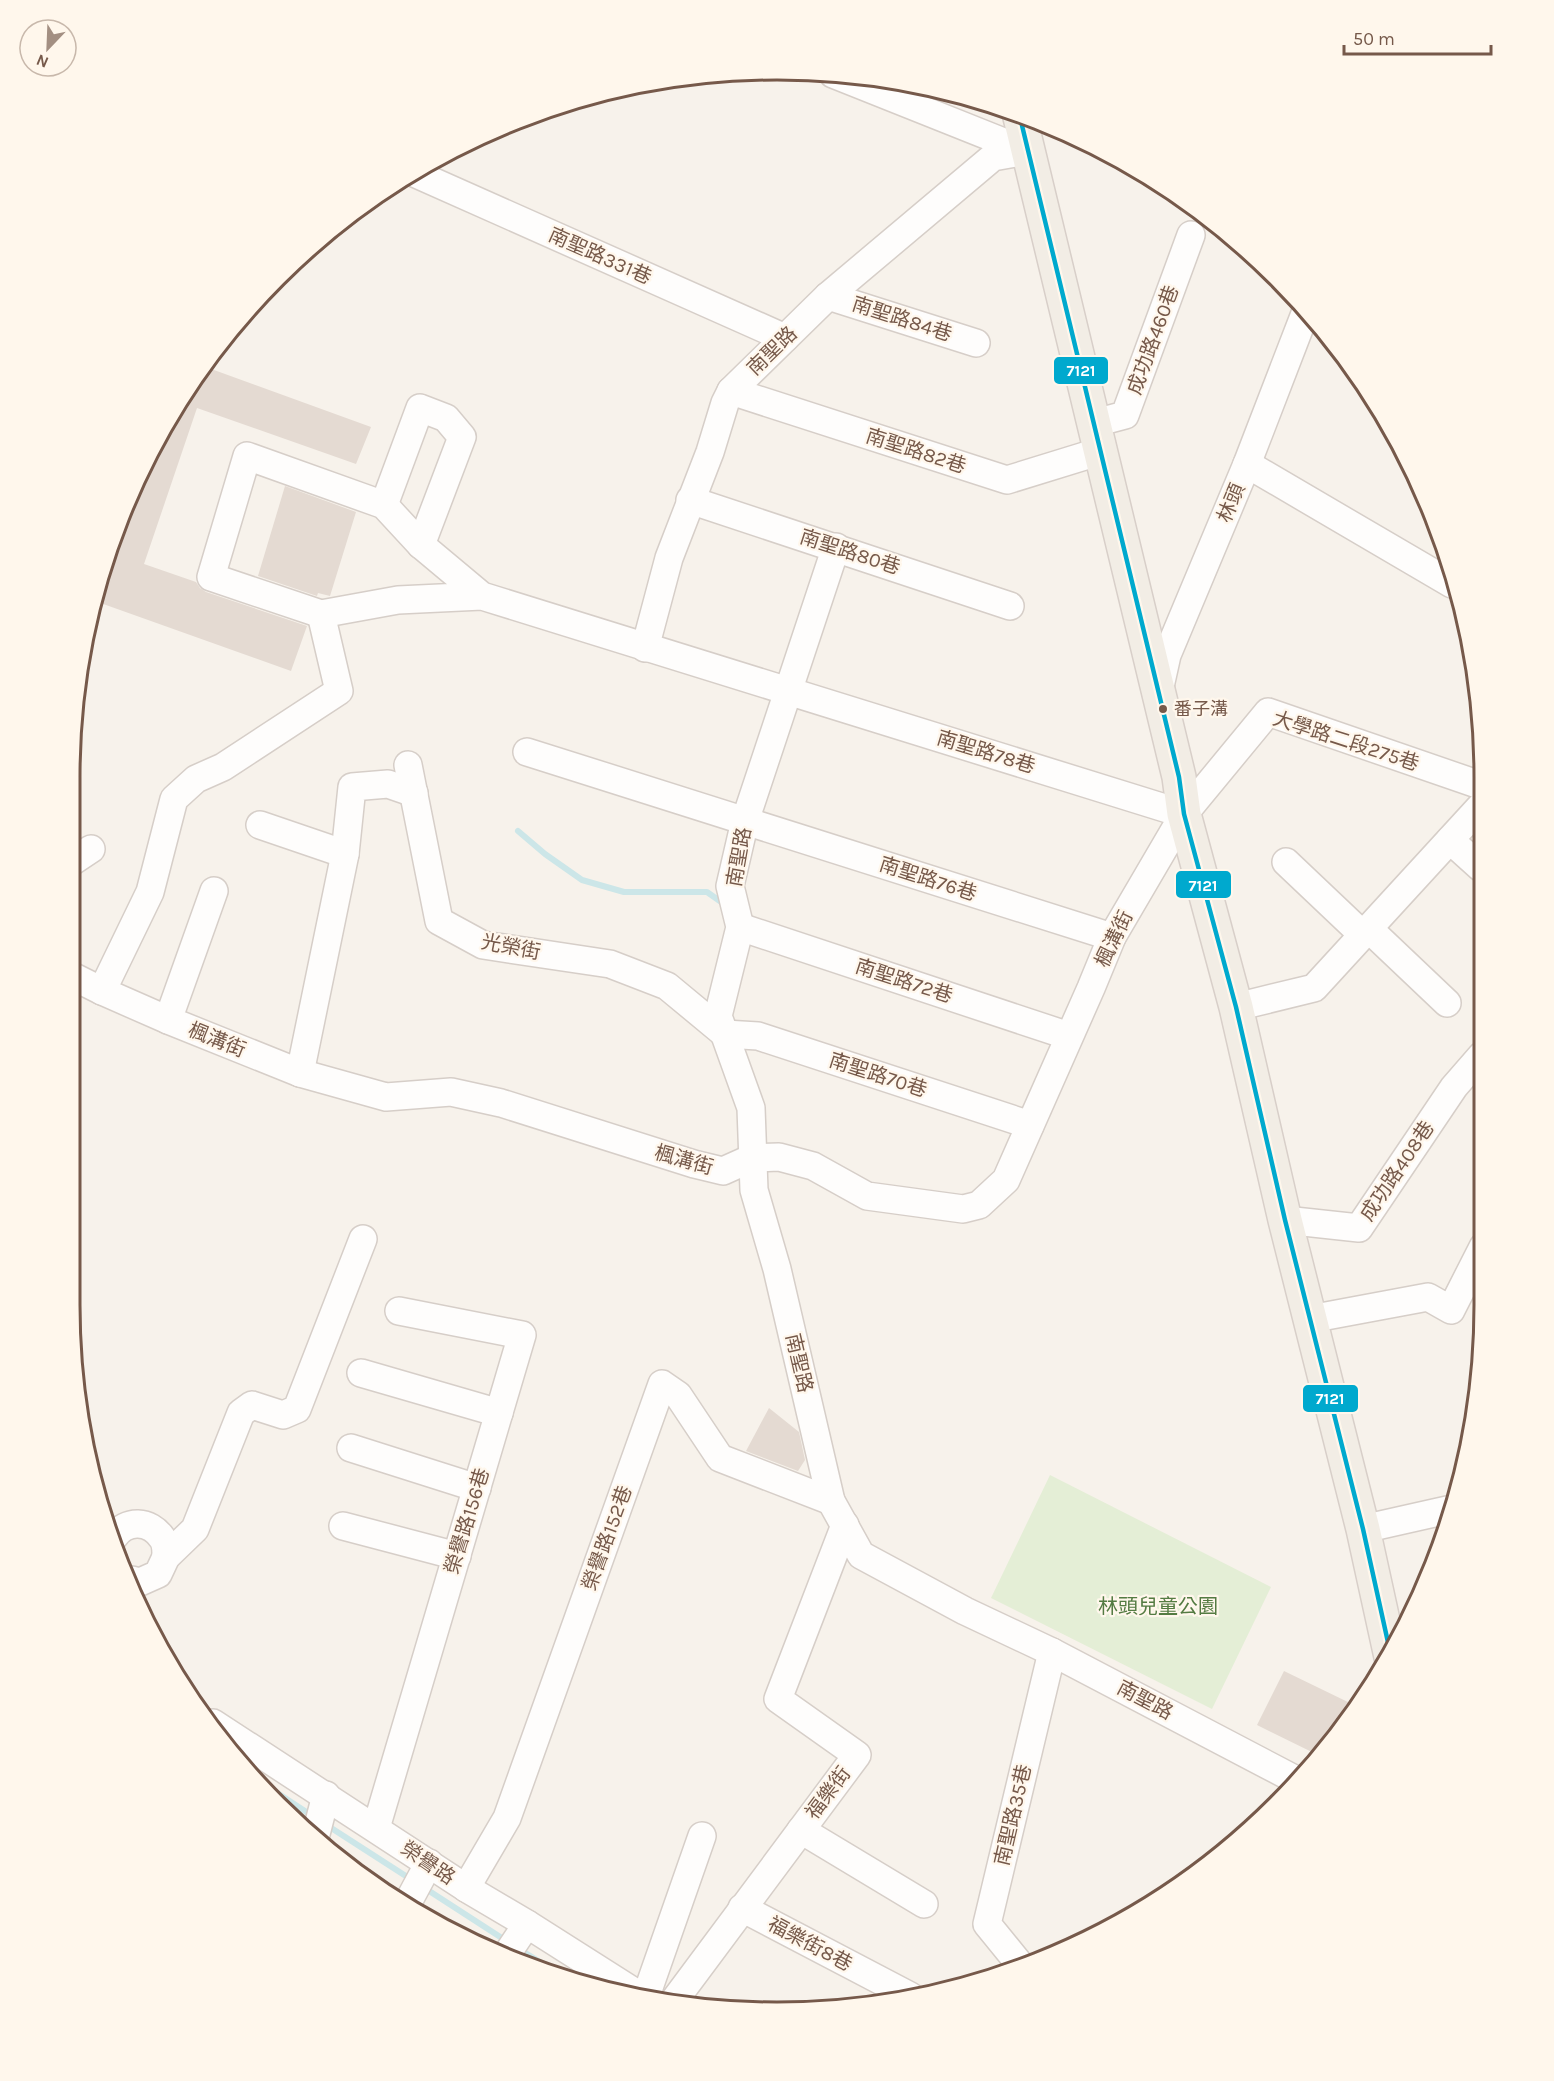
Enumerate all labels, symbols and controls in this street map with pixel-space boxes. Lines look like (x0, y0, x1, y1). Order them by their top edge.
north arrow (18, 18, 78, 78)
scale bar (1344, 18, 1491, 56)
text: 50 m (1353, 28, 1395, 50)
text: N (33, 50, 51, 72)
street label: 南聖路331巷 (545, 223, 655, 289)
street label: 成功路460巷 (1123, 282, 1183, 398)
street label: 南聖路84巷 (849, 292, 955, 346)
street label: 南聖路 (742, 322, 802, 380)
line badge: 7121 (1053, 356, 1109, 385)
text: 7121 (1066, 361, 1096, 380)
street label: 南聖路82巷 (863, 424, 969, 478)
street label: 林頭 (1213, 480, 1249, 526)
street label: 南聖路80巷 (797, 525, 903, 579)
place label: 番子溝 (1174, 698, 1228, 720)
marker: 番子溝 (1157, 703, 1169, 715)
street label: 大學路二段275巷 (1270, 707, 1422, 775)
street label: 南聖路78巷 (934, 726, 1038, 778)
street label: 南聖路 (722, 825, 756, 889)
street label: 南聖路76巷 (876, 852, 980, 906)
line badge: 7121 (1175, 870, 1232, 899)
text: 7121 (1188, 876, 1218, 895)
street label: 楓溝街 (1091, 907, 1137, 971)
street label: 光榮街 (479, 930, 543, 964)
street label: 南聖路72巷 (852, 954, 956, 1008)
street label: 楓溝街 (185, 1018, 249, 1062)
street label: 南聖路70巷 (826, 1048, 930, 1102)
street label: 成功路408巷 (1355, 1117, 1439, 1225)
street label: 楓溝街 (652, 1141, 716, 1179)
street label: 南聖路 (781, 1331, 817, 1395)
line badge: 7121 (1302, 1384, 1359, 1413)
text: 7121 (1315, 1389, 1345, 1408)
street label: 榮譽路156巷 (440, 1465, 494, 1577)
street label: 榮譽路152巷 (577, 1483, 637, 1593)
park label: 林頭兒童公園 (1098, 1595, 1218, 1618)
street label: 南聖路 (1113, 1676, 1177, 1724)
street label: 福樂街 (801, 1762, 855, 1824)
street label: 南聖路35巷 (990, 1762, 1036, 1868)
street label: 榮譽路 (397, 1837, 459, 1889)
street label: 福樂街8巷 (764, 1912, 856, 1976)

